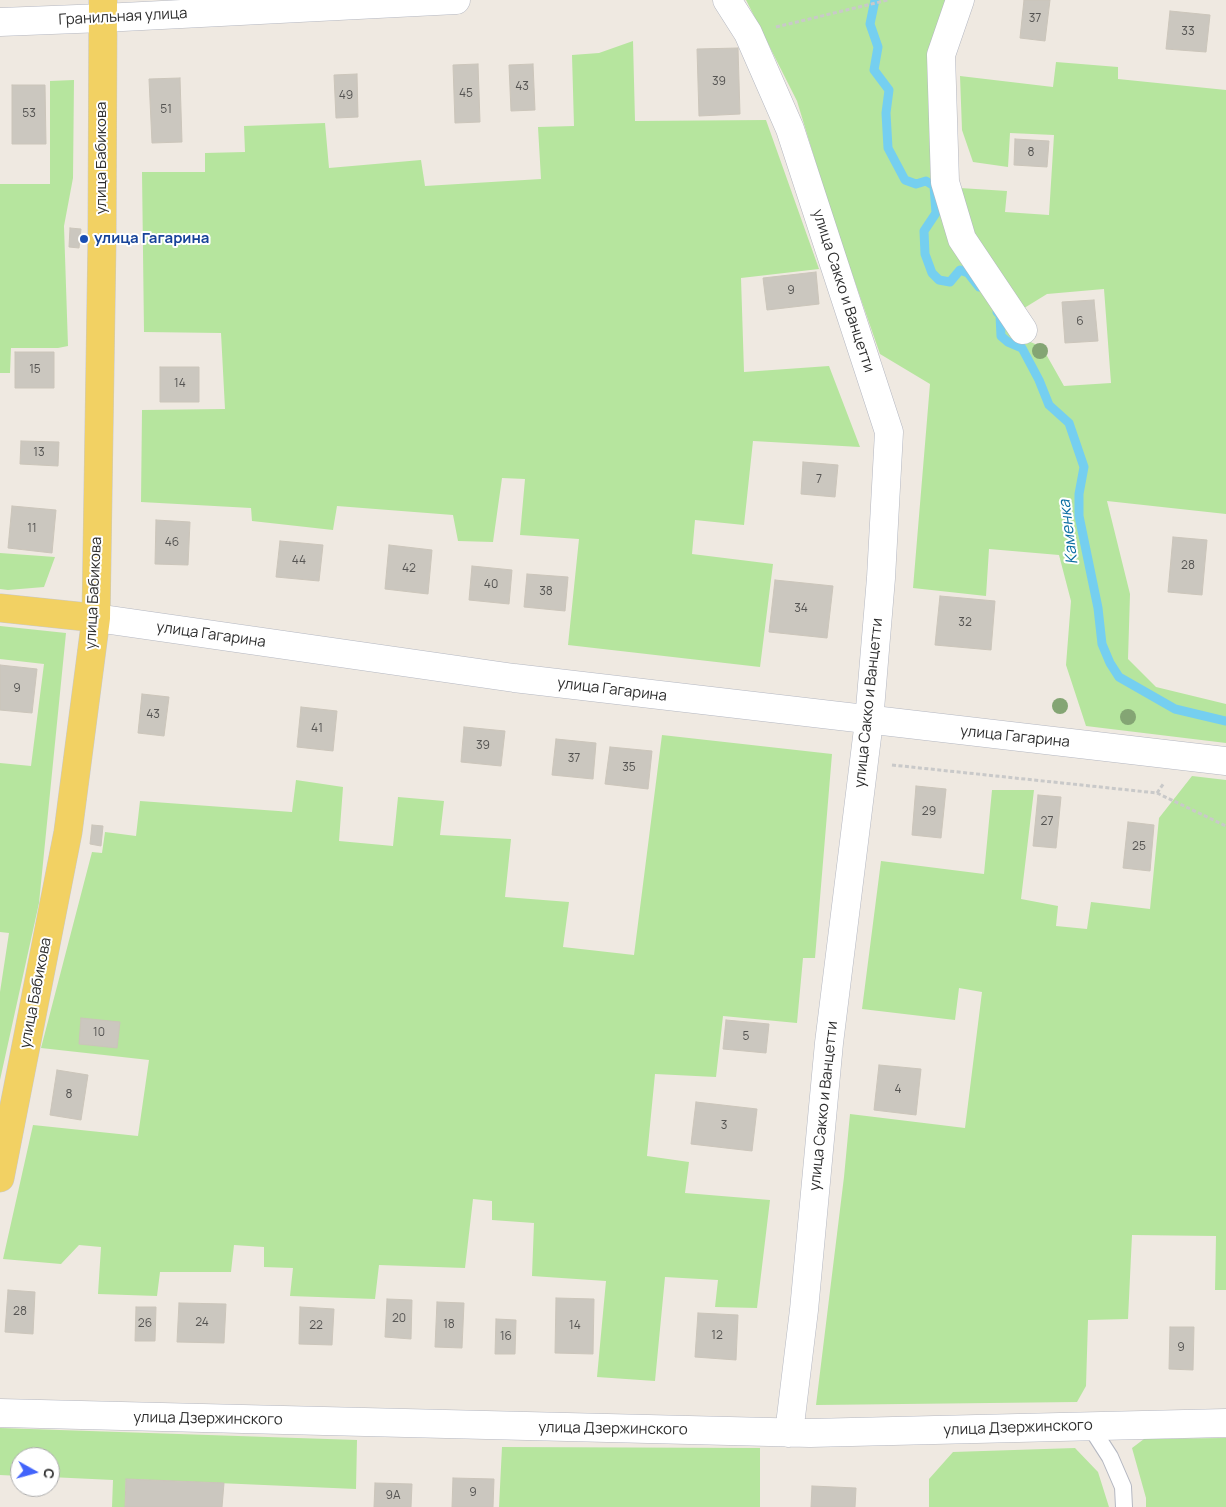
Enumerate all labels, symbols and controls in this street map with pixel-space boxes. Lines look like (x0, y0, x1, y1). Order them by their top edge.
street label: Гранильная улица (58, 5, 188, 29)
house number: 37 (1029, 12, 1041, 26)
house number: 33 (1181, 25, 1195, 39)
house number: 39 (712, 75, 726, 89)
house number: 43 (515, 80, 529, 94)
house number: 45 (459, 87, 473, 101)
house number: 49 (339, 89, 353, 103)
street label: улица Бабикова (93, 102, 111, 214)
house number: 51 (160, 103, 172, 117)
house number: 53 (22, 107, 36, 121)
house number: 8 (1028, 146, 1034, 160)
street label: улица Сакко и Ванцетти (808, 207, 878, 375)
place label: улица Гагарина (94, 230, 209, 248)
marker: улица Гагарина (78, 233, 90, 245)
house number: 9 (787, 284, 795, 298)
house number: 6 (1076, 315, 1084, 329)
house number: 15 (29, 363, 41, 377)
house number: 14 (174, 377, 186, 391)
house number: 13 (33, 446, 45, 460)
house number: 7 (816, 473, 822, 487)
water label: Каменка (1056, 499, 1082, 565)
house number: 11 (27, 522, 37, 536)
street label: улица Бабикова (82, 536, 106, 650)
house number: 46 (165, 536, 179, 550)
house number: 44 (292, 554, 306, 568)
house number: 28 (1181, 559, 1195, 573)
house number: 42 (402, 562, 416, 576)
house number: 40 (484, 578, 498, 592)
house number: 38 (539, 585, 553, 599)
house number: 34 (794, 602, 808, 616)
house number: 32 (958, 616, 972, 630)
street label: улица Сакко и Ванцетти (851, 617, 887, 789)
street label: улица Гагарина (155, 618, 267, 652)
street label: улица Гагарина (556, 674, 668, 706)
house number: 9 (13, 682, 21, 696)
house number: 43 (146, 708, 160, 722)
house number: 41 (311, 722, 323, 736)
street label: улица Гагарина (959, 722, 1071, 752)
house number: 39 (476, 739, 490, 753)
house number: 37 (568, 752, 580, 766)
house number: 35 (622, 761, 636, 775)
house number: 29 (922, 805, 936, 819)
house number: 27 (1041, 815, 1053, 829)
house number: 25 (1132, 840, 1146, 854)
street label: улица Бабикова (16, 936, 56, 1050)
street label: улица Сакко и Ванцетти (806, 1020, 842, 1192)
house number: 10 (93, 1026, 105, 1040)
house number: 5 (743, 1030, 749, 1044)
house number: 4 (894, 1083, 902, 1097)
house number: 8 (66, 1088, 72, 1102)
house number: 3 (721, 1119, 727, 1133)
house number: 28 (13, 1305, 27, 1319)
house number: 20 (392, 1312, 406, 1326)
house number: 24 (195, 1316, 209, 1330)
house number: 26 (138, 1317, 152, 1331)
house number: 18 (443, 1318, 455, 1332)
house number: 22 (309, 1319, 323, 1333)
house number: 14 (569, 1319, 581, 1333)
house number: 12 (711, 1329, 723, 1343)
house number: 16 (500, 1330, 512, 1344)
house number: 9 (1177, 1341, 1185, 1355)
street label: улица Дзержинского (133, 1409, 283, 1429)
street label: улица Дзержинского (943, 1416, 1093, 1440)
street label: улица Дзержинского (538, 1419, 688, 1439)
north arrow (10, 1447, 60, 1497)
text: С (39, 1467, 59, 1480)
house number: 9 (469, 1486, 477, 1500)
house number: 9А (385, 1489, 401, 1503)

